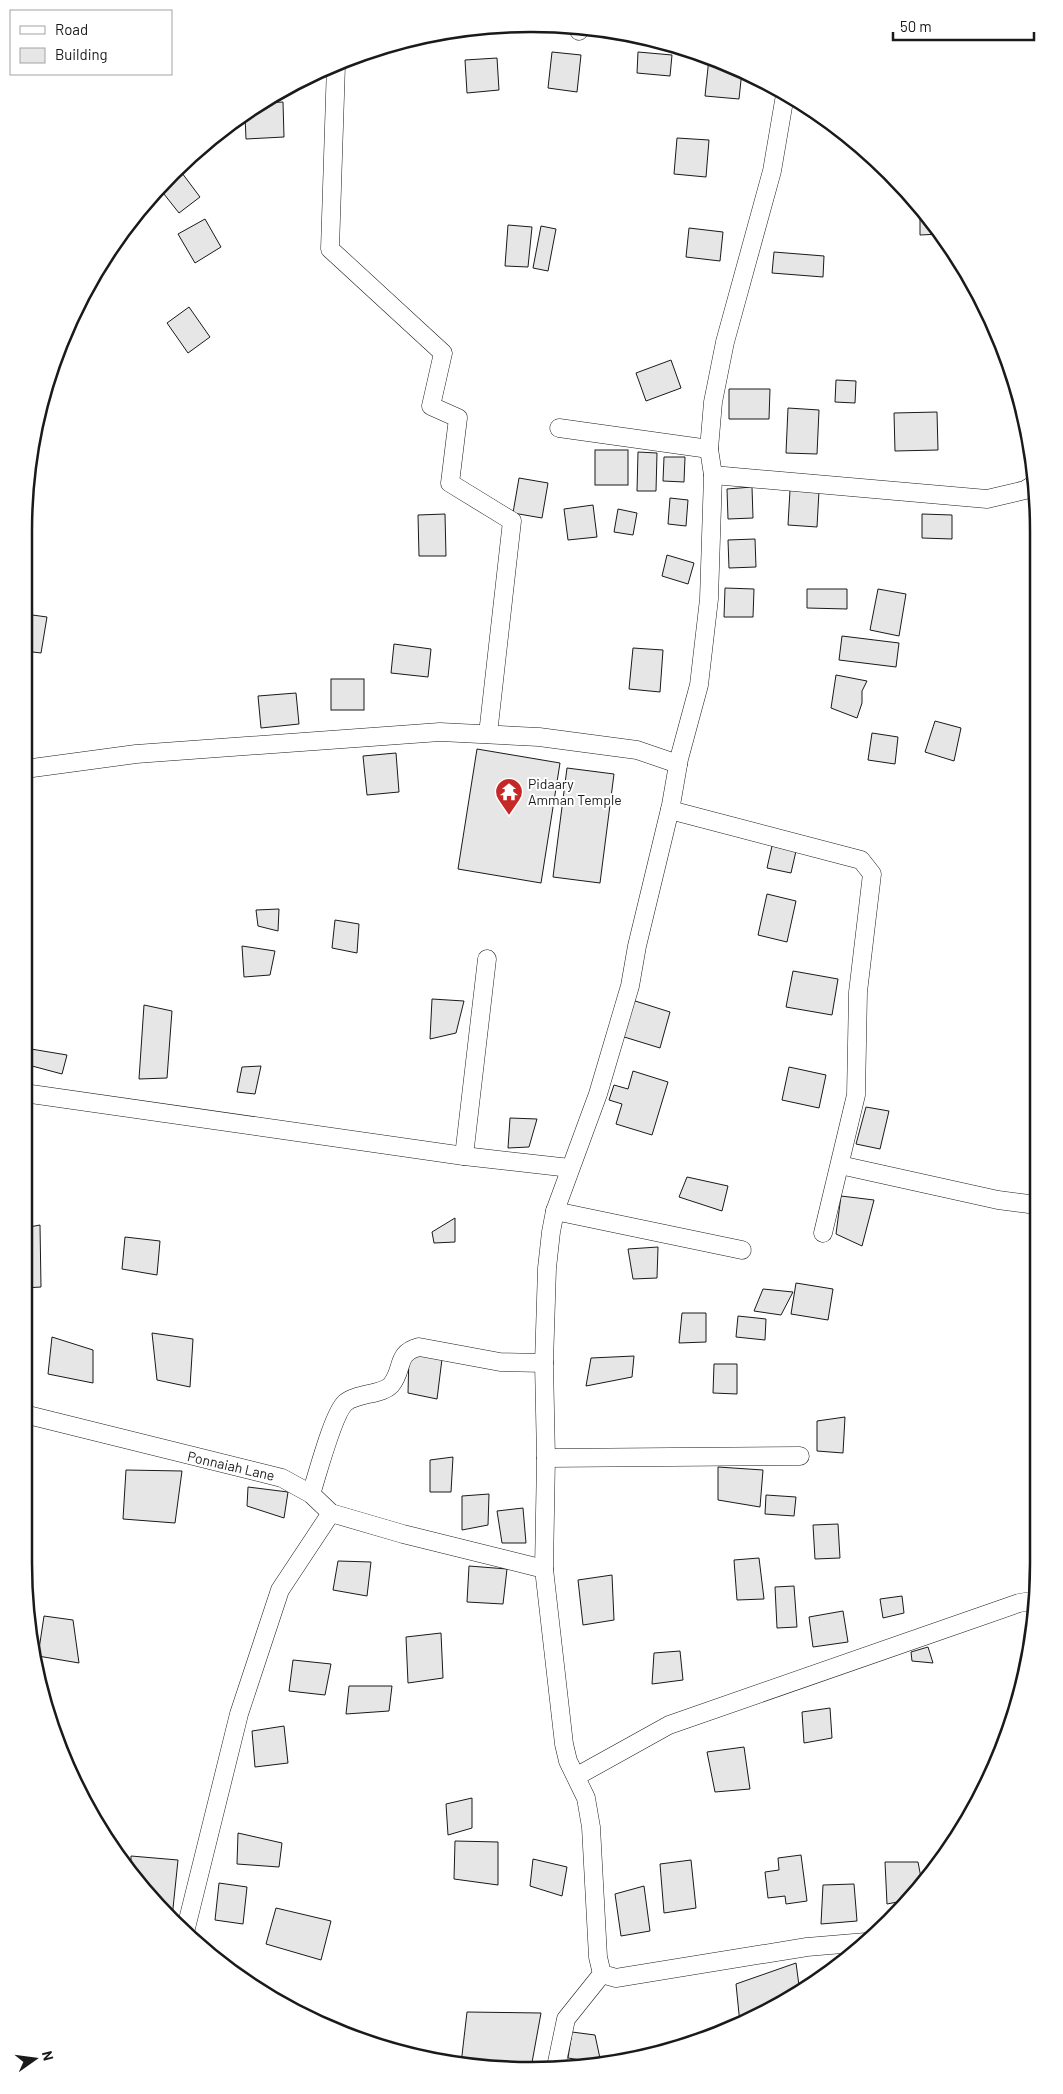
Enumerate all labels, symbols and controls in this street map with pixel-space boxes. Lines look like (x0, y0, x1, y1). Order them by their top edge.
legend (10, 10, 172, 75)
scale bar (893, 10, 1034, 42)
text: 50 m (900, 17, 932, 35)
text: Road (55, 20, 88, 38)
text: Building (55, 45, 108, 63)
place label: Pidaary Amman Temple (528, 775, 622, 808)
temple icon: Pidaary Amman Temple (494, 777, 524, 816)
street label: Ponnaiah Lane (186, 1447, 276, 1484)
north arrow (10, 2034, 60, 2084)
text: N (39, 2049, 57, 2062)

